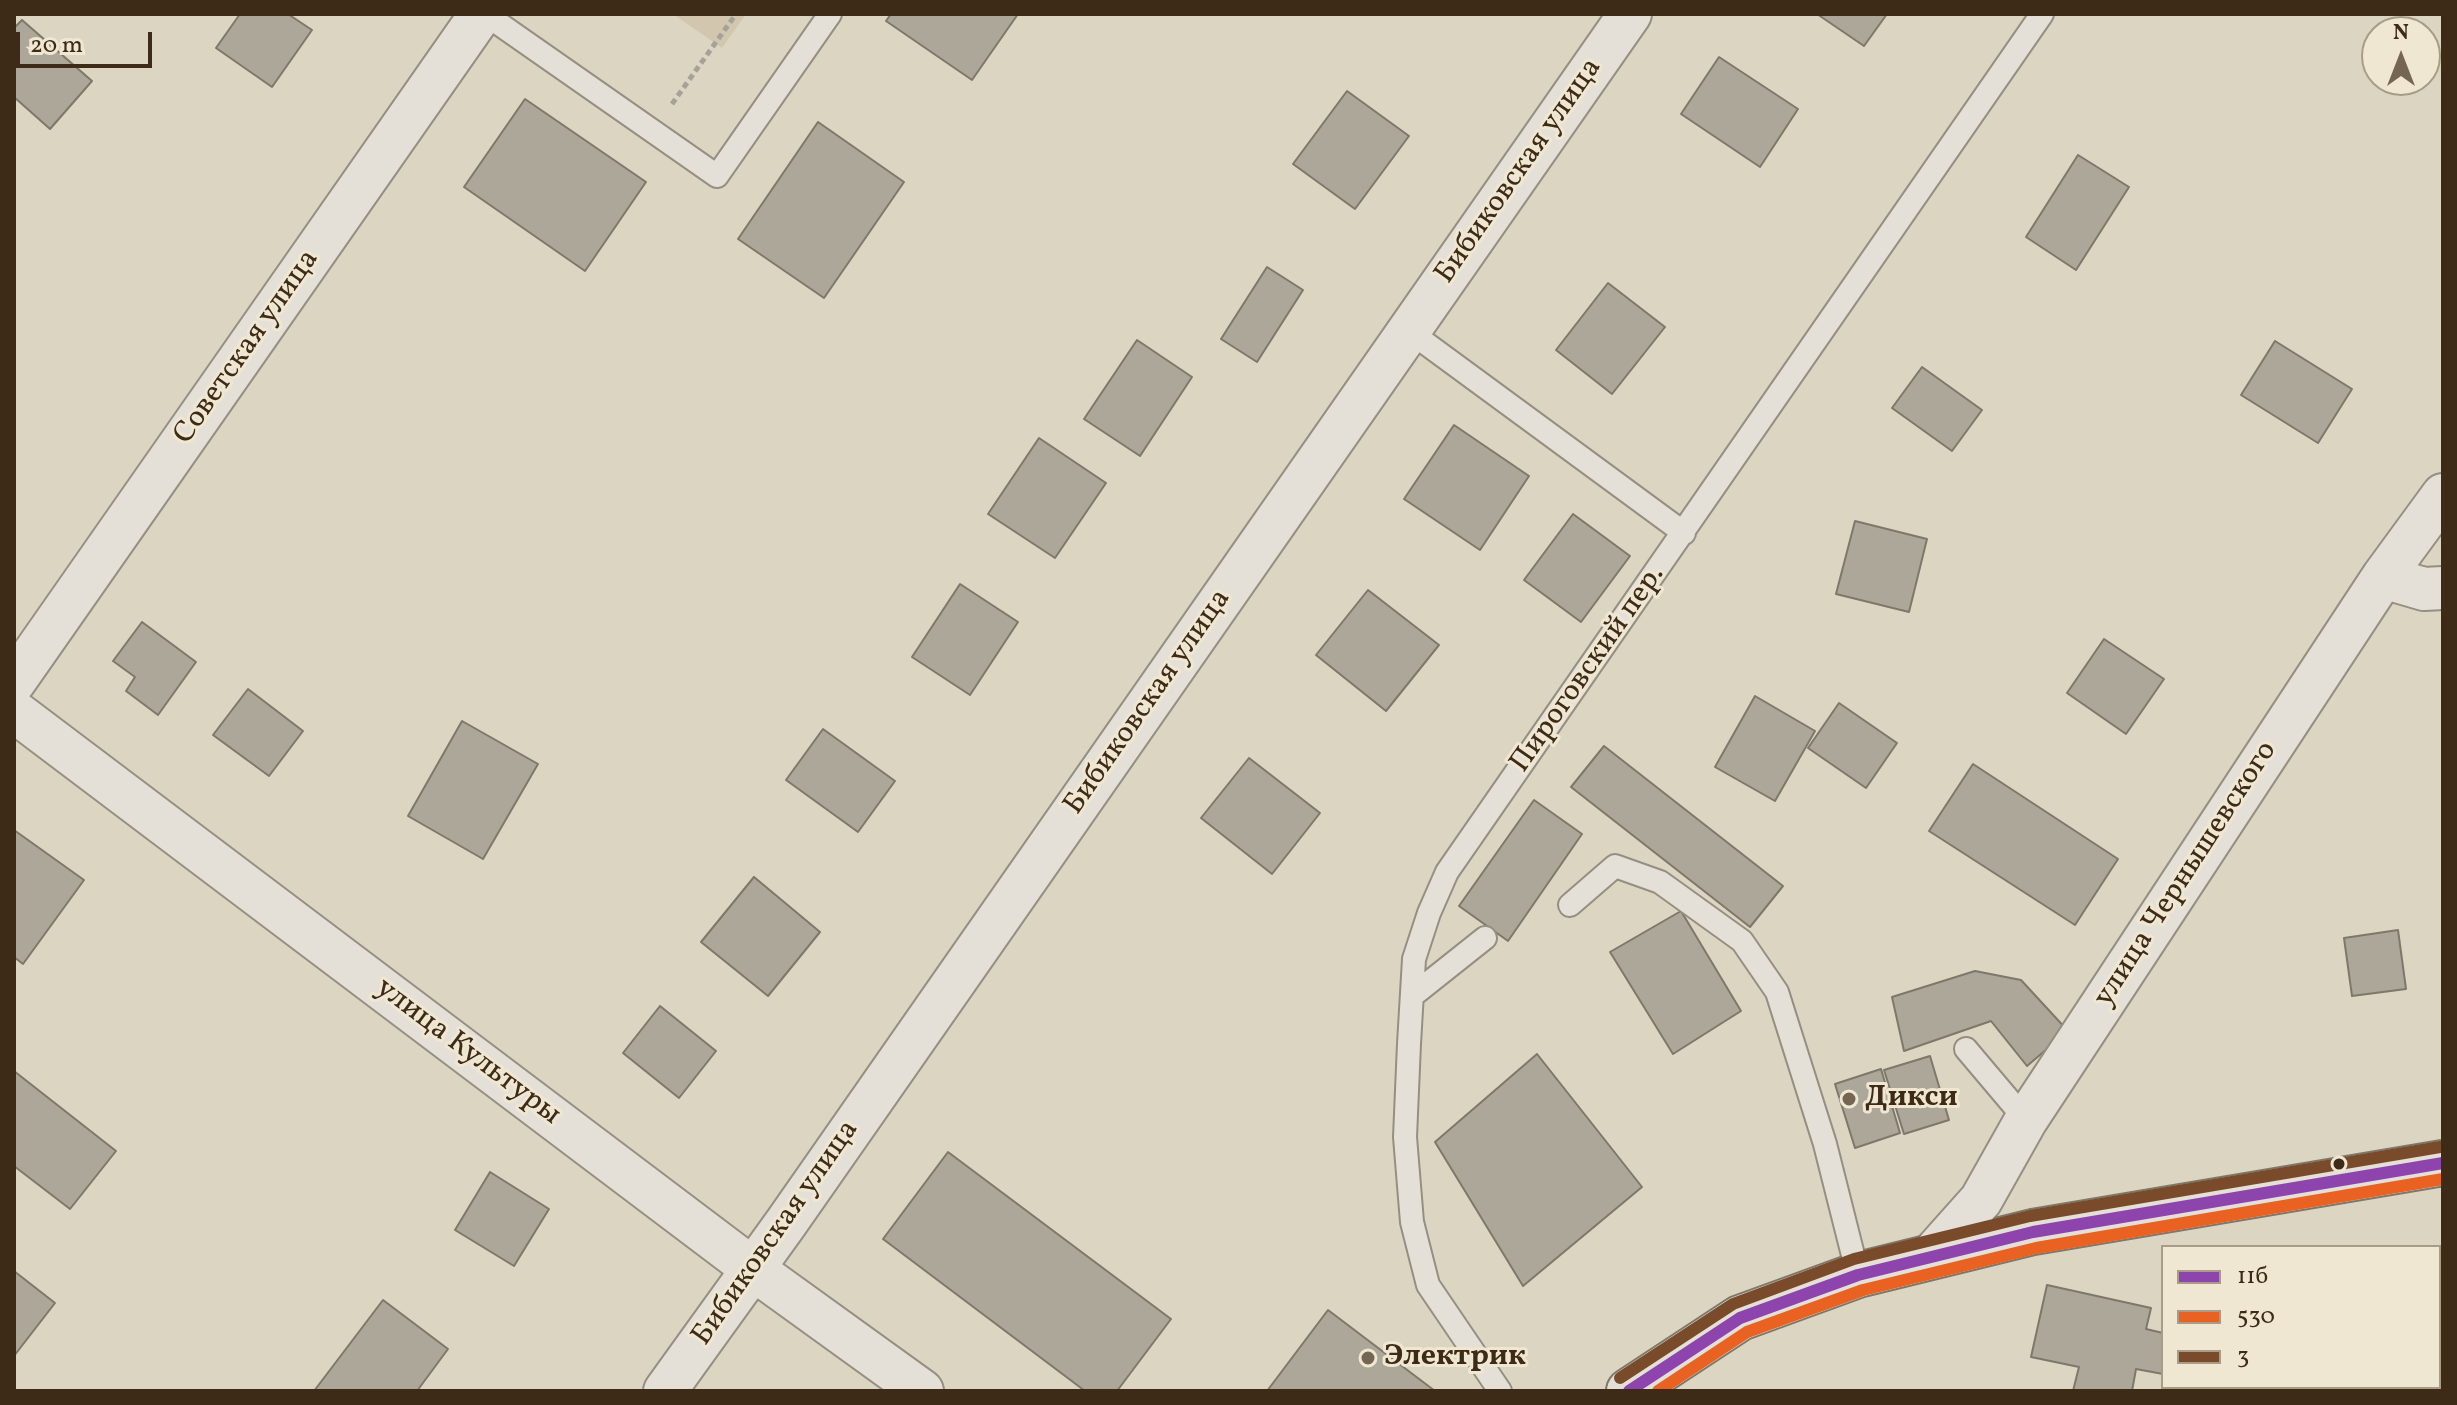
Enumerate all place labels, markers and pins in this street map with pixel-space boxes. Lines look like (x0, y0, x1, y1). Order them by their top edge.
place label: Дикси (1865, 1081, 1958, 1117)
marker: Дикси (1840, 1090, 1858, 1108)
unlabelled marker (2331, 1156, 2347, 1172)
place label: Электрик (1384, 1340, 1526, 1376)
marker: Электрик (1359, 1349, 1377, 1367)

